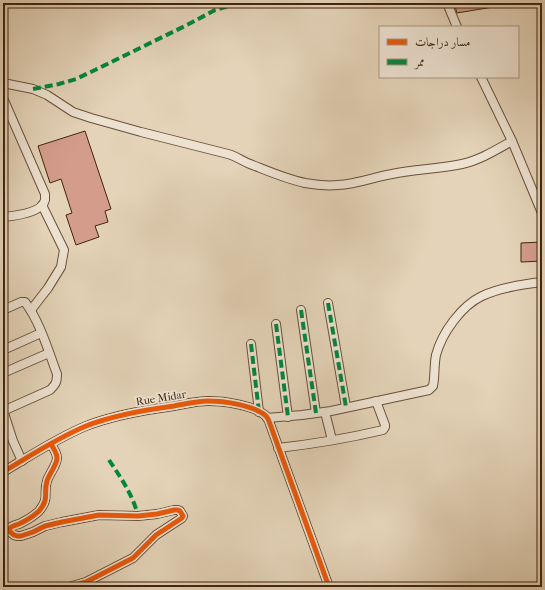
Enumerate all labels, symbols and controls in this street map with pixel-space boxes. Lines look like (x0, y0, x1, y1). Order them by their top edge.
legend (379, 26, 519, 78)
text: مسار دراجات (415, 35, 471, 49)
text: ممر (413, 55, 425, 70)
street label: Rue Midar (135, 388, 187, 408)

